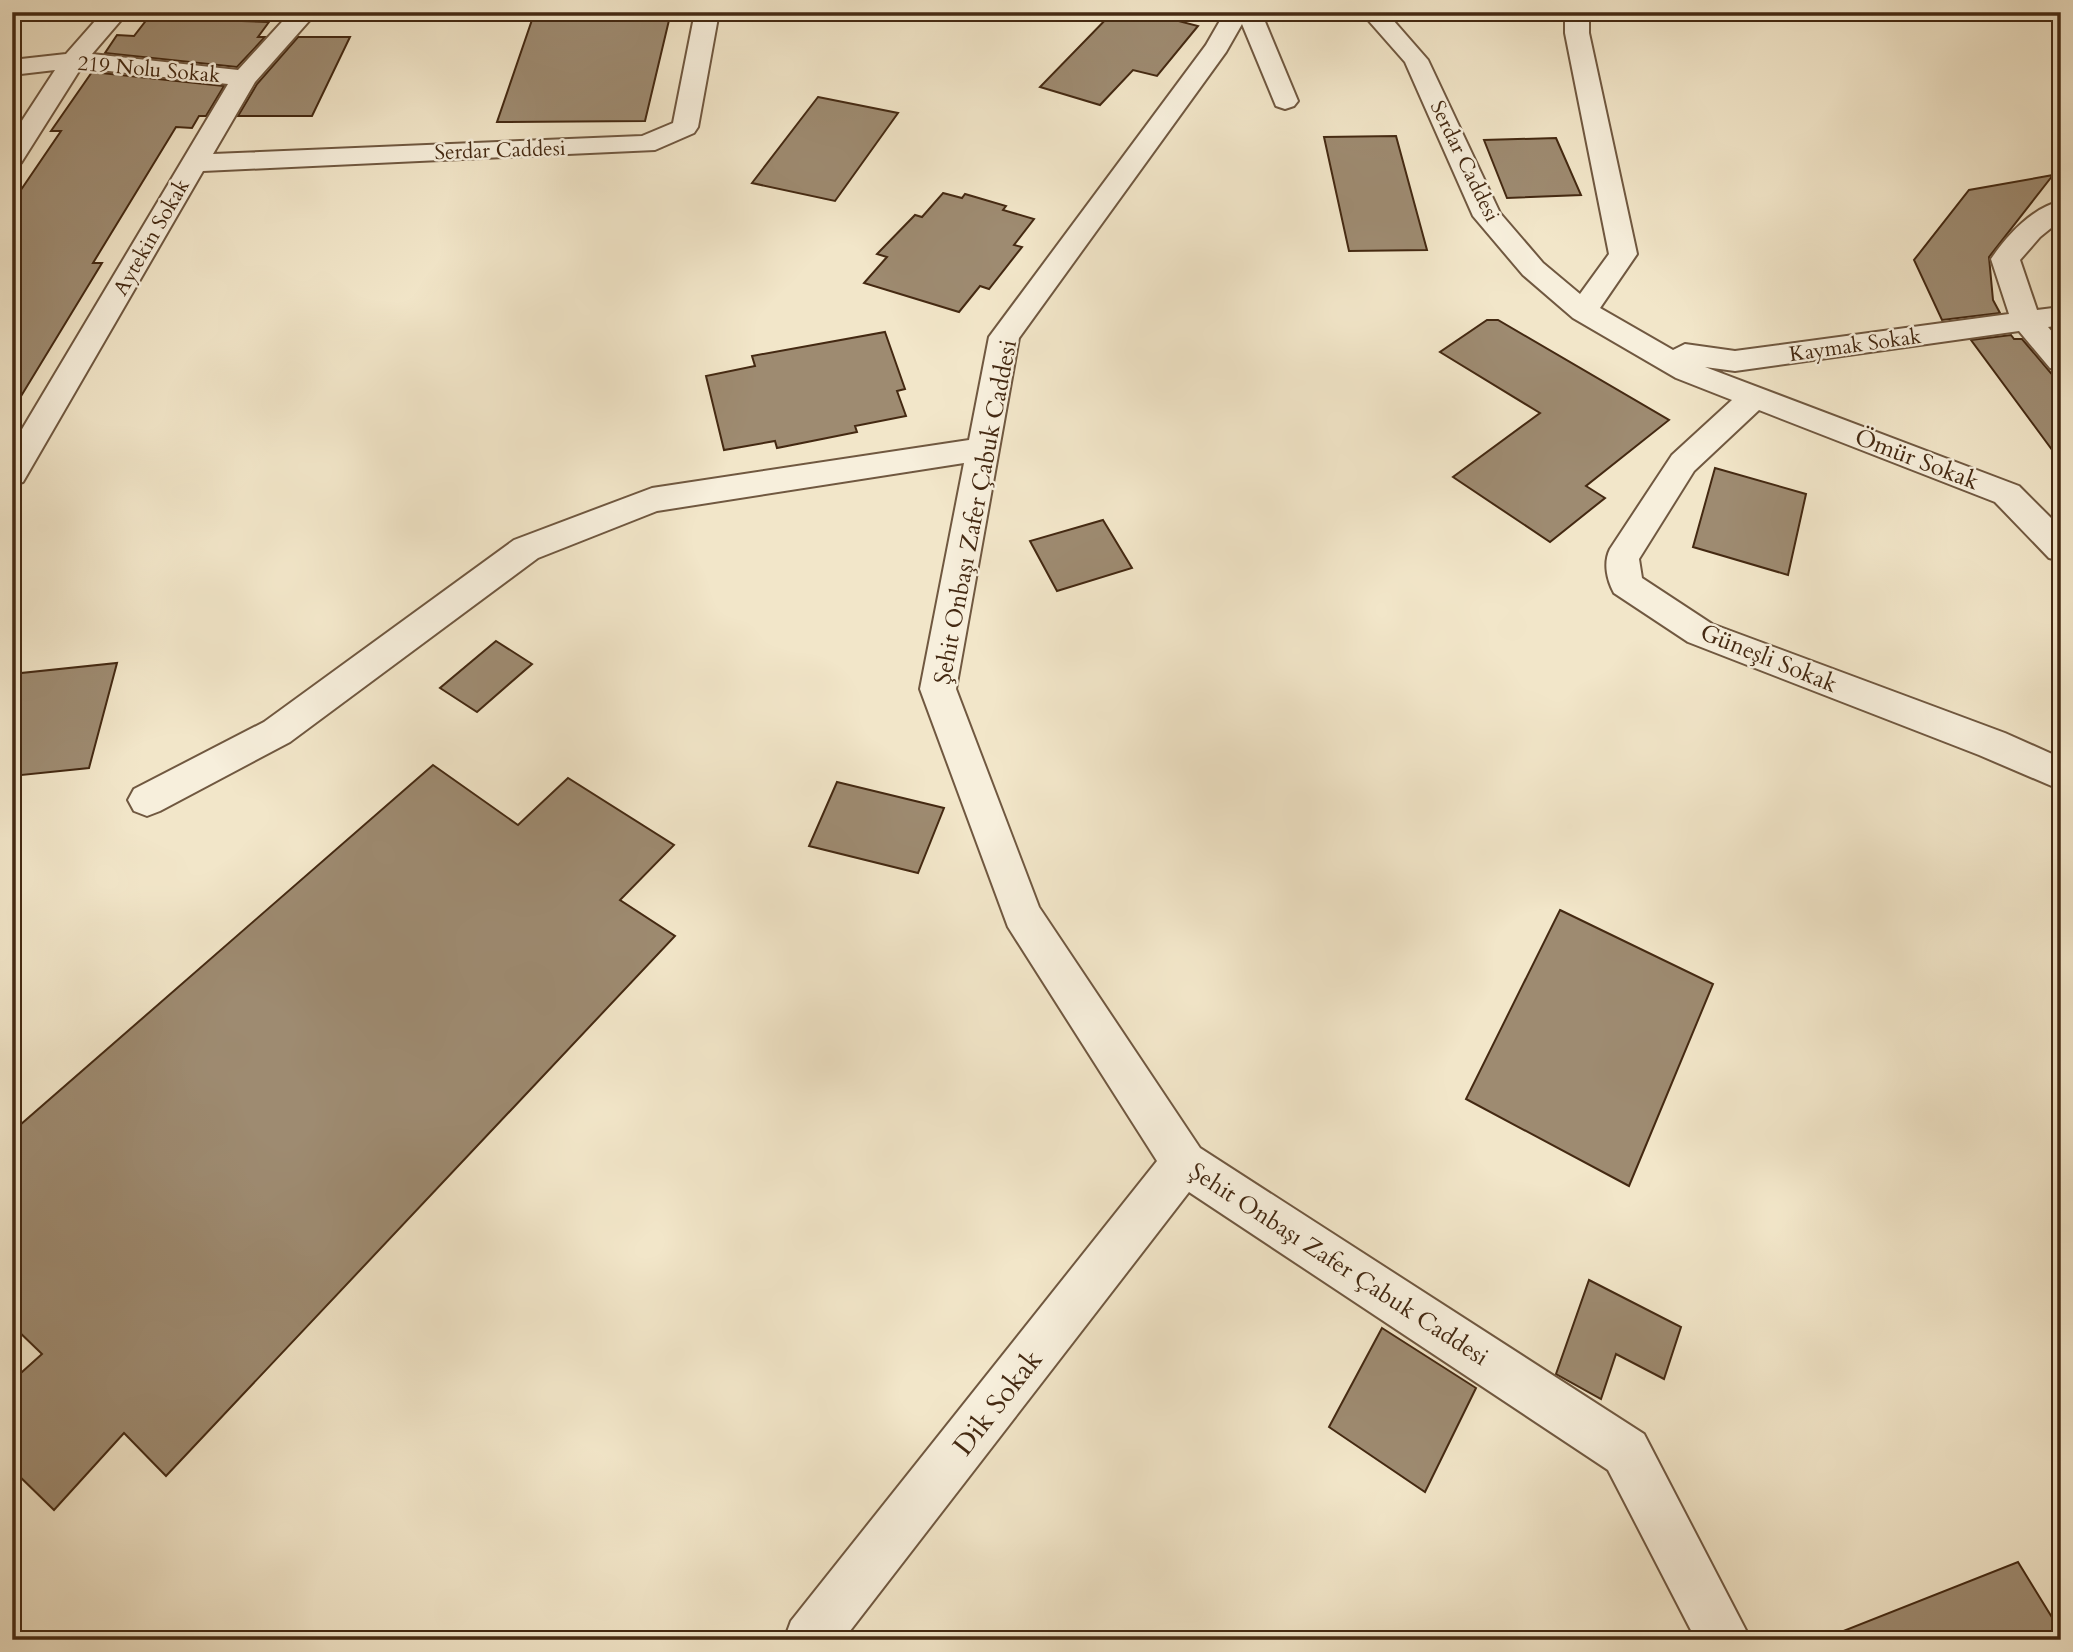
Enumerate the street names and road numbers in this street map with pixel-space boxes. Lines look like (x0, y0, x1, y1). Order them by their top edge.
street label: 219 Nolu Sokak (76, 49, 222, 90)
street label: Serdar Caddesi (1423, 96, 1506, 227)
street label: Serdar Caddesi (434, 134, 566, 167)
street label: Aytekin Sokak (106, 173, 197, 301)
street label: Kaymak Sokak (1787, 322, 1924, 369)
street label: Şehit Onbaşı Zafer Çabuk Caddesi (926, 337, 1025, 687)
street label: Ömür Sokak (1850, 421, 1984, 498)
street label: Güneşli Sokak (1695, 616, 1842, 701)
street label: Şehit Onbaşı Zafer Çabuk Caddesi (1183, 1155, 1495, 1374)
street label: Dik Sokak (945, 1342, 1051, 1463)

